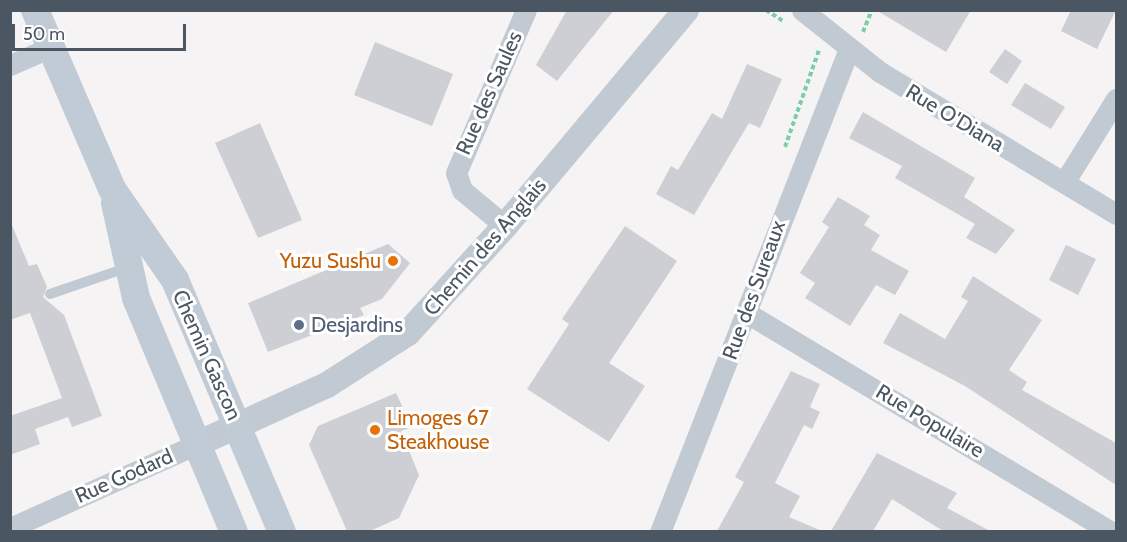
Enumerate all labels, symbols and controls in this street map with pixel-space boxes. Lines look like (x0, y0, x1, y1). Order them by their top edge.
scale bar (15, 12, 189, 50)
text: 50 m (23, 23, 65, 45)
street label: Rue des Saules (451, 27, 527, 159)
street label: Rue O'Diana (901, 79, 1009, 157)
street label: Chemin des Anglais (419, 173, 551, 321)
street label: Rue des Sureaux (717, 217, 791, 363)
place label: Yuzu Sushu (280, 248, 381, 274)
marker: Yuzu Sushu (386, 254, 400, 268)
street label: Chemin Gascon (167, 286, 247, 424)
place label: Desjardins (311, 312, 403, 338)
marker: Desjardins (292, 318, 306, 332)
street label: Rue Populaire (871, 379, 989, 463)
place label: Limoges 67 Steakhouse (387, 405, 490, 455)
marker: Limoges 67 Steakhouse (368, 423, 382, 437)
street label: Rue Godard (71, 443, 177, 509)

